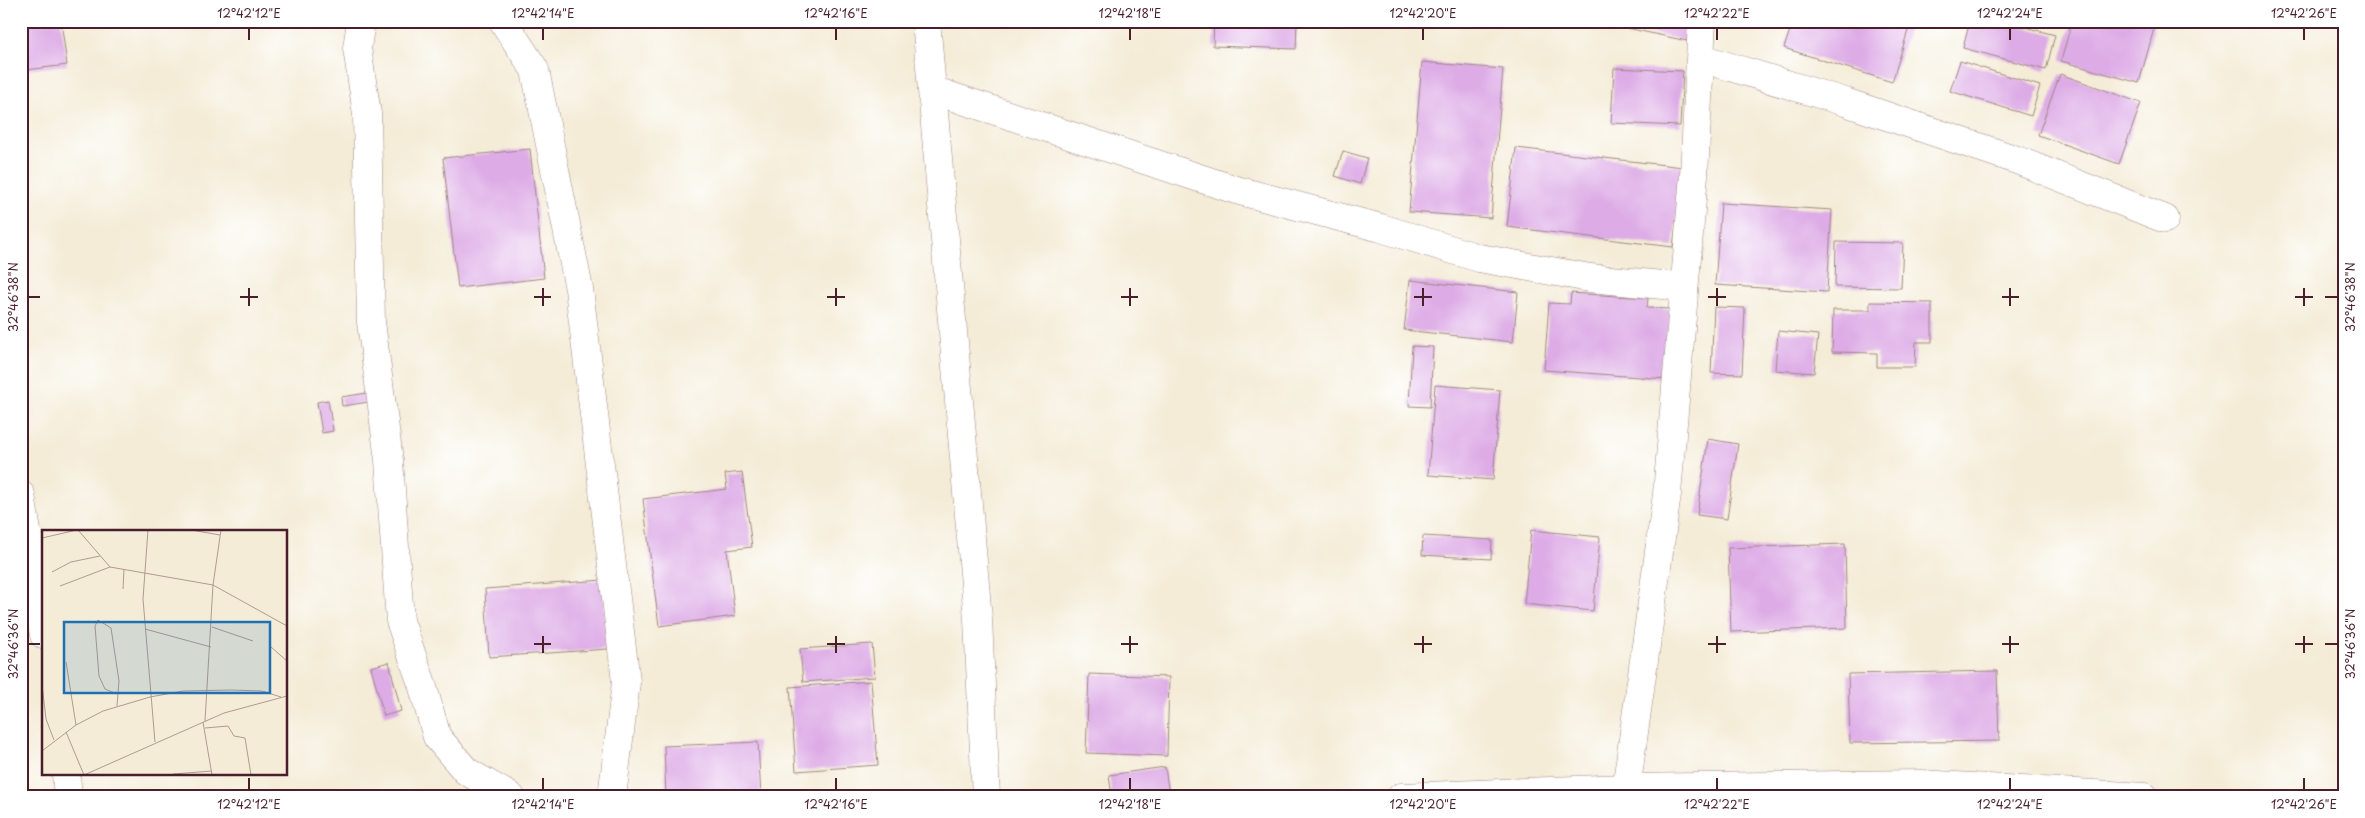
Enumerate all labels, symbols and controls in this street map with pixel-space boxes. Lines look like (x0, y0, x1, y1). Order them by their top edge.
text: 12°42'12"E (217, 4, 281, 22)
text: 12°42'14"E (511, 4, 575, 22)
text: 12°42'16"E (804, 4, 868, 22)
text: 12°42'18"E (1099, 4, 1161, 22)
text: 12°42'20"E (1390, 4, 1456, 22)
text: 12°42'22"E (1684, 4, 1750, 22)
text: 12°42'24"E (1977, 4, 2043, 22)
text: 12°42'26"E (2271, 4, 2337, 22)
text: 32°46'38"N (4, 262, 22, 332)
text: 32°46'38"N (2341, 262, 2359, 332)
inset map (42, 530, 288, 776)
text: 32°46'36"N (4, 609, 22, 679)
text: 32°46'36"N (2341, 609, 2359, 679)
text: 12°42'12"E (217, 795, 281, 813)
text: 12°42'14"E (511, 795, 575, 813)
text: 12°42'16"E (804, 795, 868, 813)
text: 12°42'18"E (1099, 795, 1161, 813)
text: 12°42'20"E (1390, 795, 1456, 813)
text: 12°42'22"E (1684, 795, 1750, 813)
text: 12°42'24"E (1977, 795, 2043, 813)
text: 12°42'26"E (2271, 795, 2337, 813)

